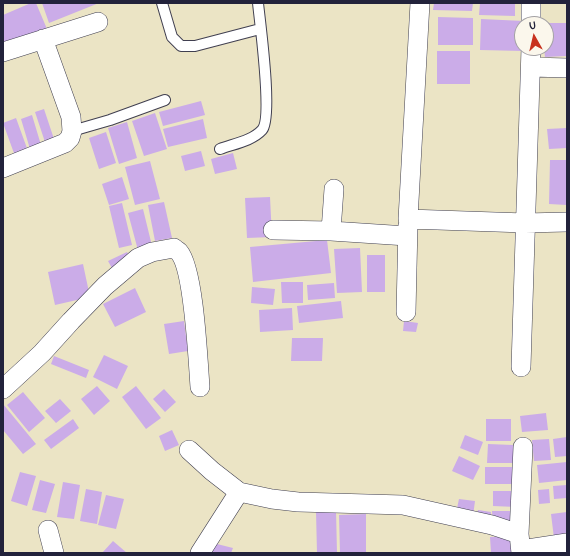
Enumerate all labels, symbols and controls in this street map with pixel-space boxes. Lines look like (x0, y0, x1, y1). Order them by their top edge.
north arrow (514, 16, 554, 56)
text: U (528, 18, 536, 32)

